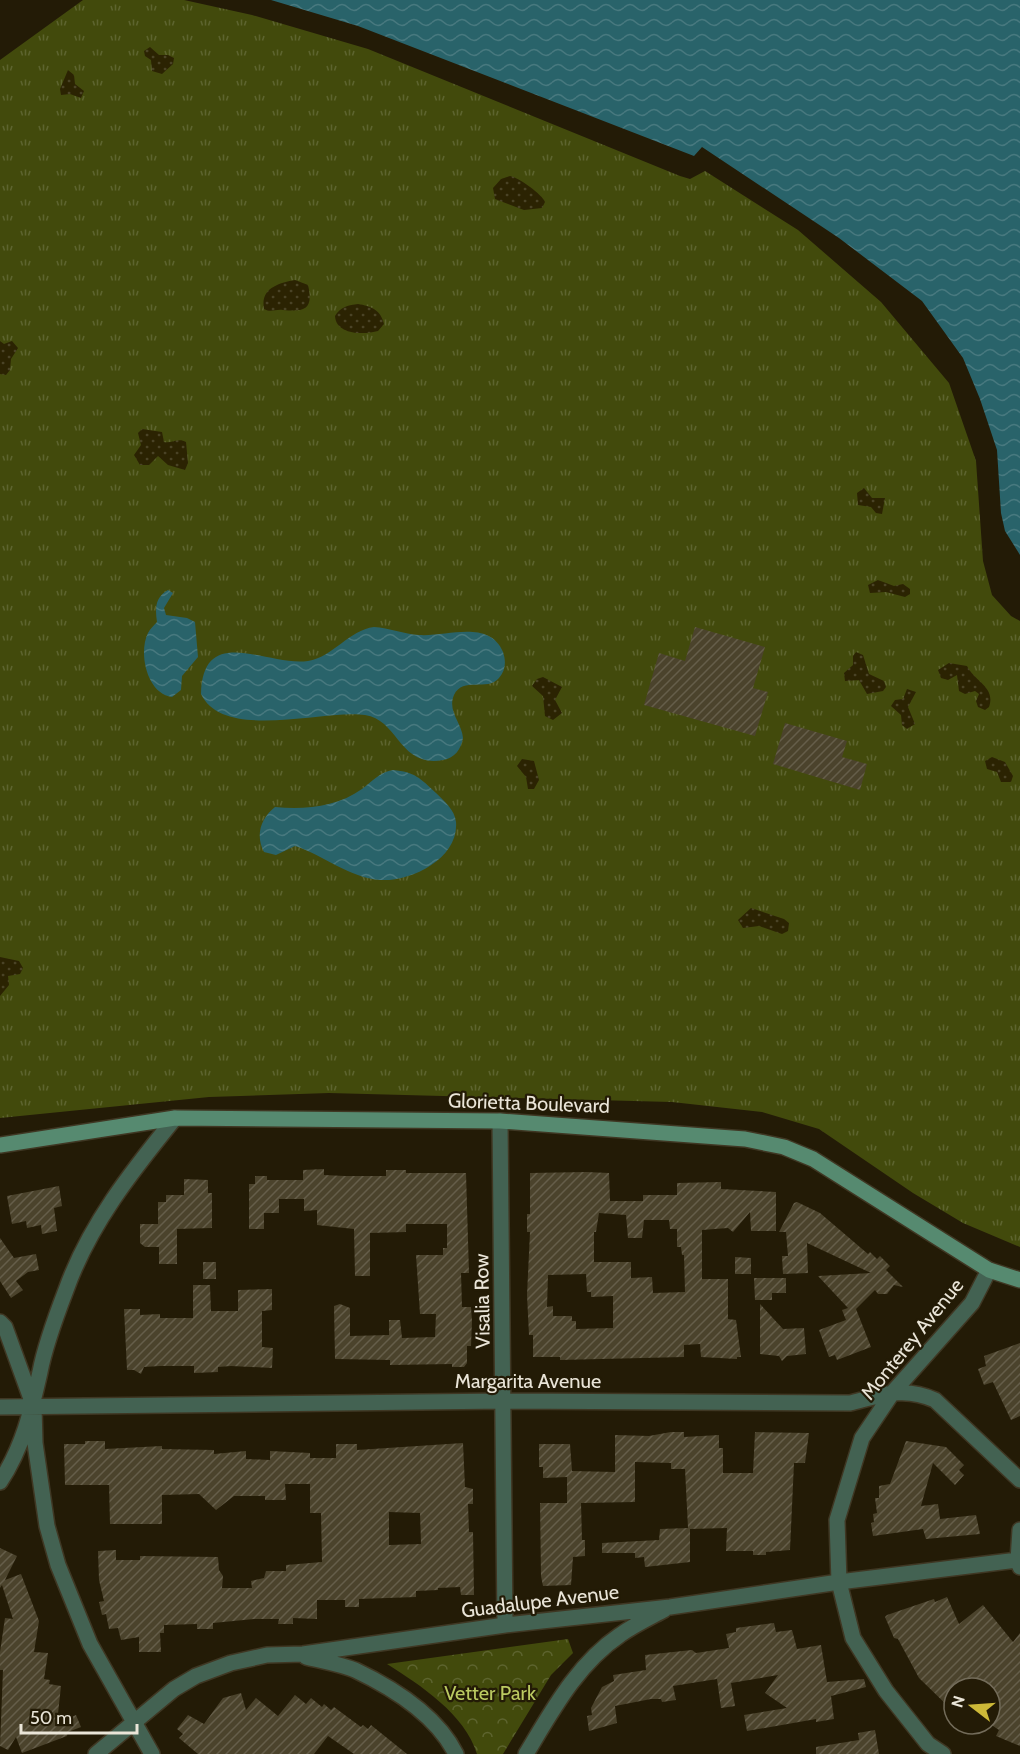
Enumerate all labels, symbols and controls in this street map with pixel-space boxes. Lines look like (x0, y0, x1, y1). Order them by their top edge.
street label: Glorietta Boulevard (448, 1088, 610, 1118)
street label: Visalia Row (469, 1253, 495, 1349)
street label: Monterey Avenue (856, 1273, 968, 1405)
street label: Margarita Avenue (455, 1369, 601, 1393)
street label: Guadalupe Avenue (460, 1579, 620, 1623)
north arrow (942, 1676, 1002, 1736)
park label: Vetter Park (444, 1681, 536, 1705)
text: N (947, 1694, 969, 1710)
scale bar (21, 1697, 136, 1735)
text: 50 m (30, 1707, 72, 1729)

